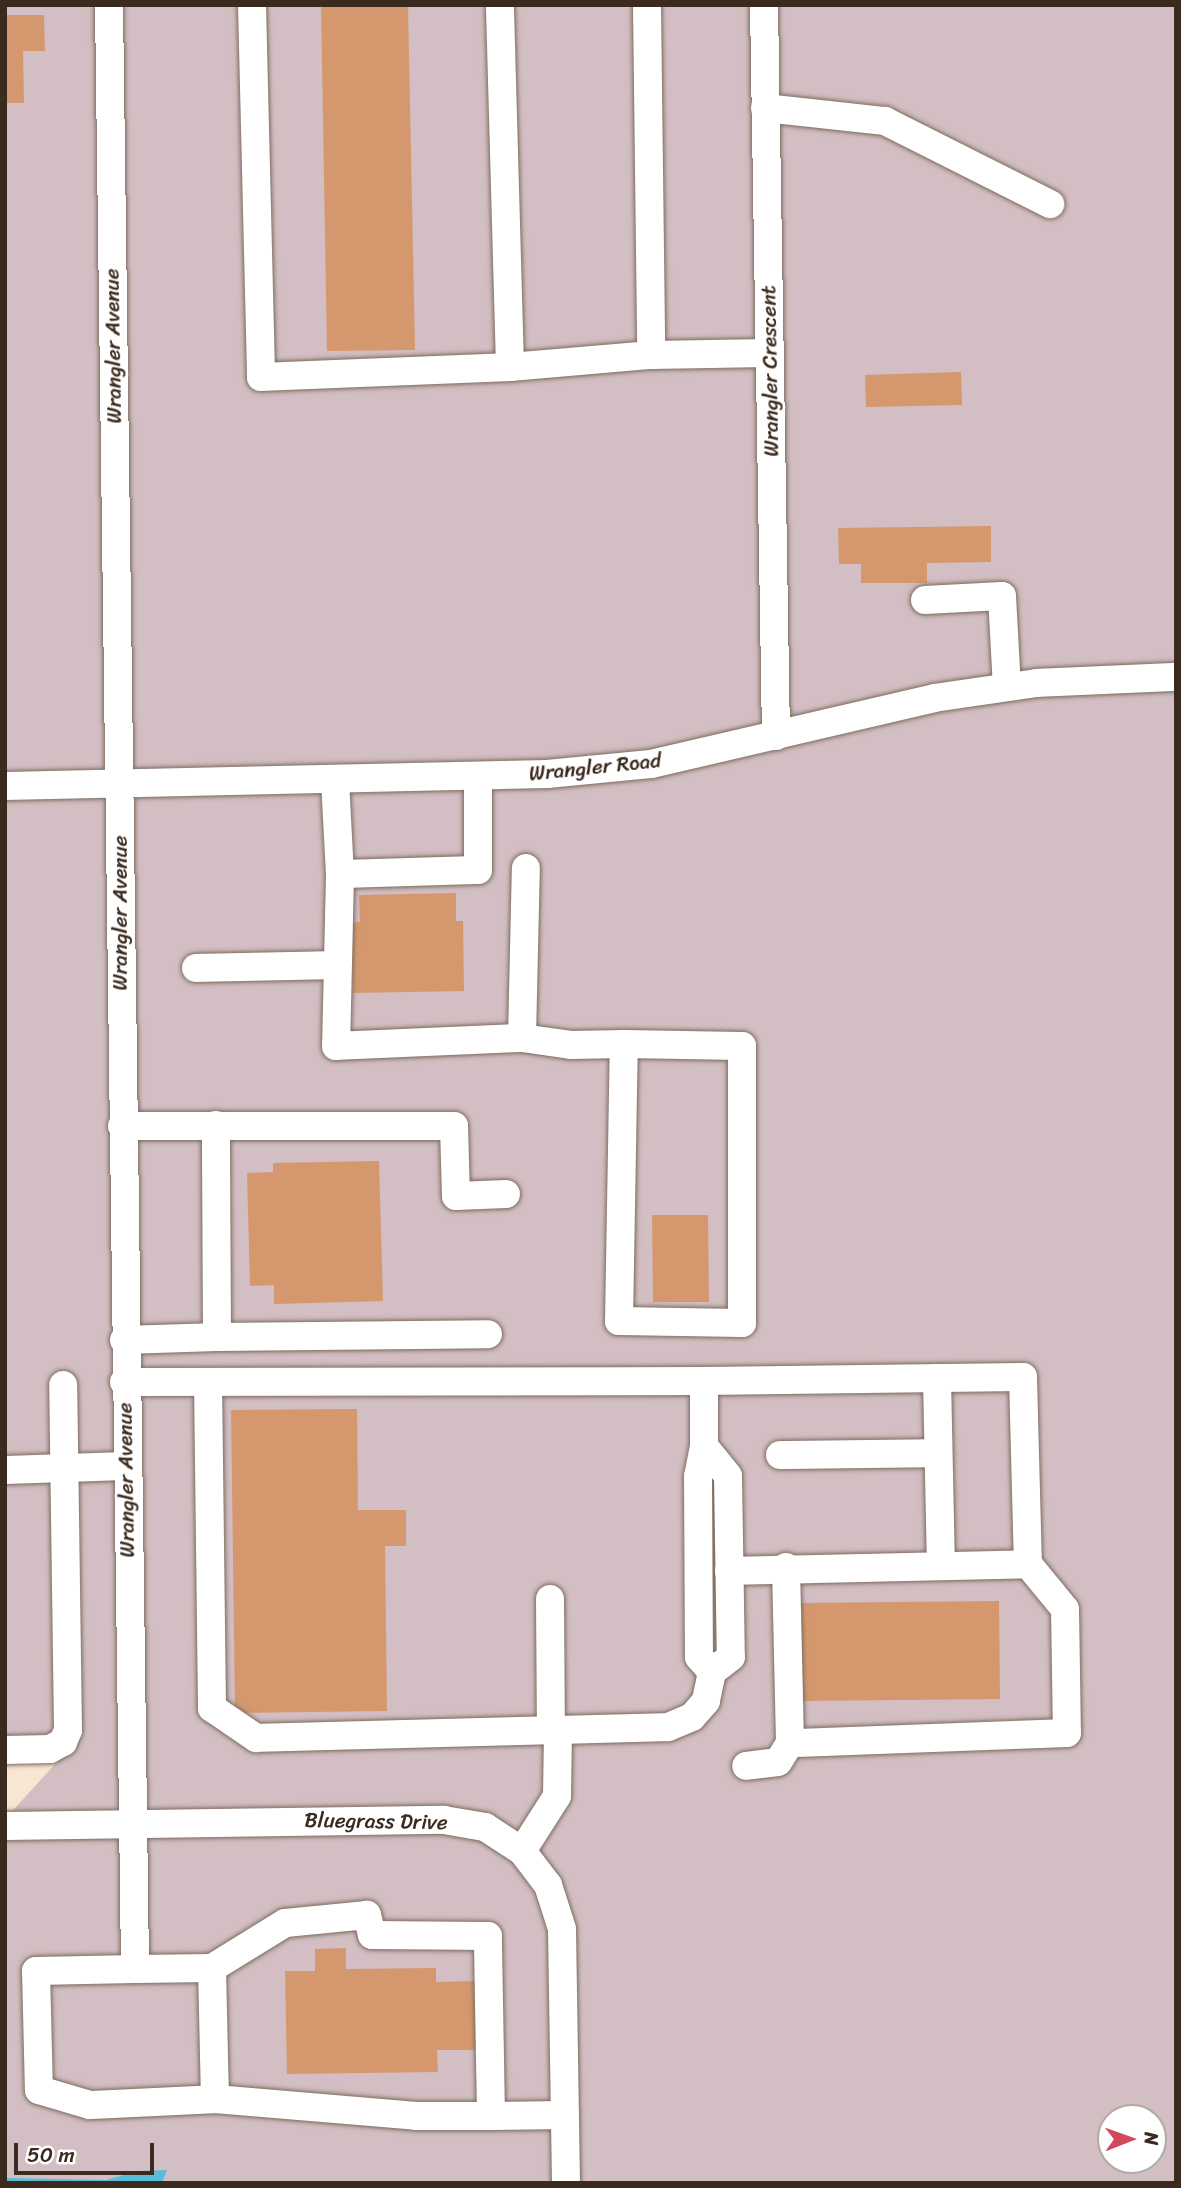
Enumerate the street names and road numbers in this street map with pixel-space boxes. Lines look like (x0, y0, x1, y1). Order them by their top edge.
street label: Wrangler Avenue (99, 268, 127, 424)
street label: Wrangler Crescent (756, 285, 784, 457)
street label: Wrangler Road (527, 748, 663, 786)
street label: Wrangler Avenue (107, 835, 133, 991)
street label: Wrangler Avenue (112, 1402, 140, 1558)
street label: Bluegrass Drive (304, 1807, 448, 1835)

